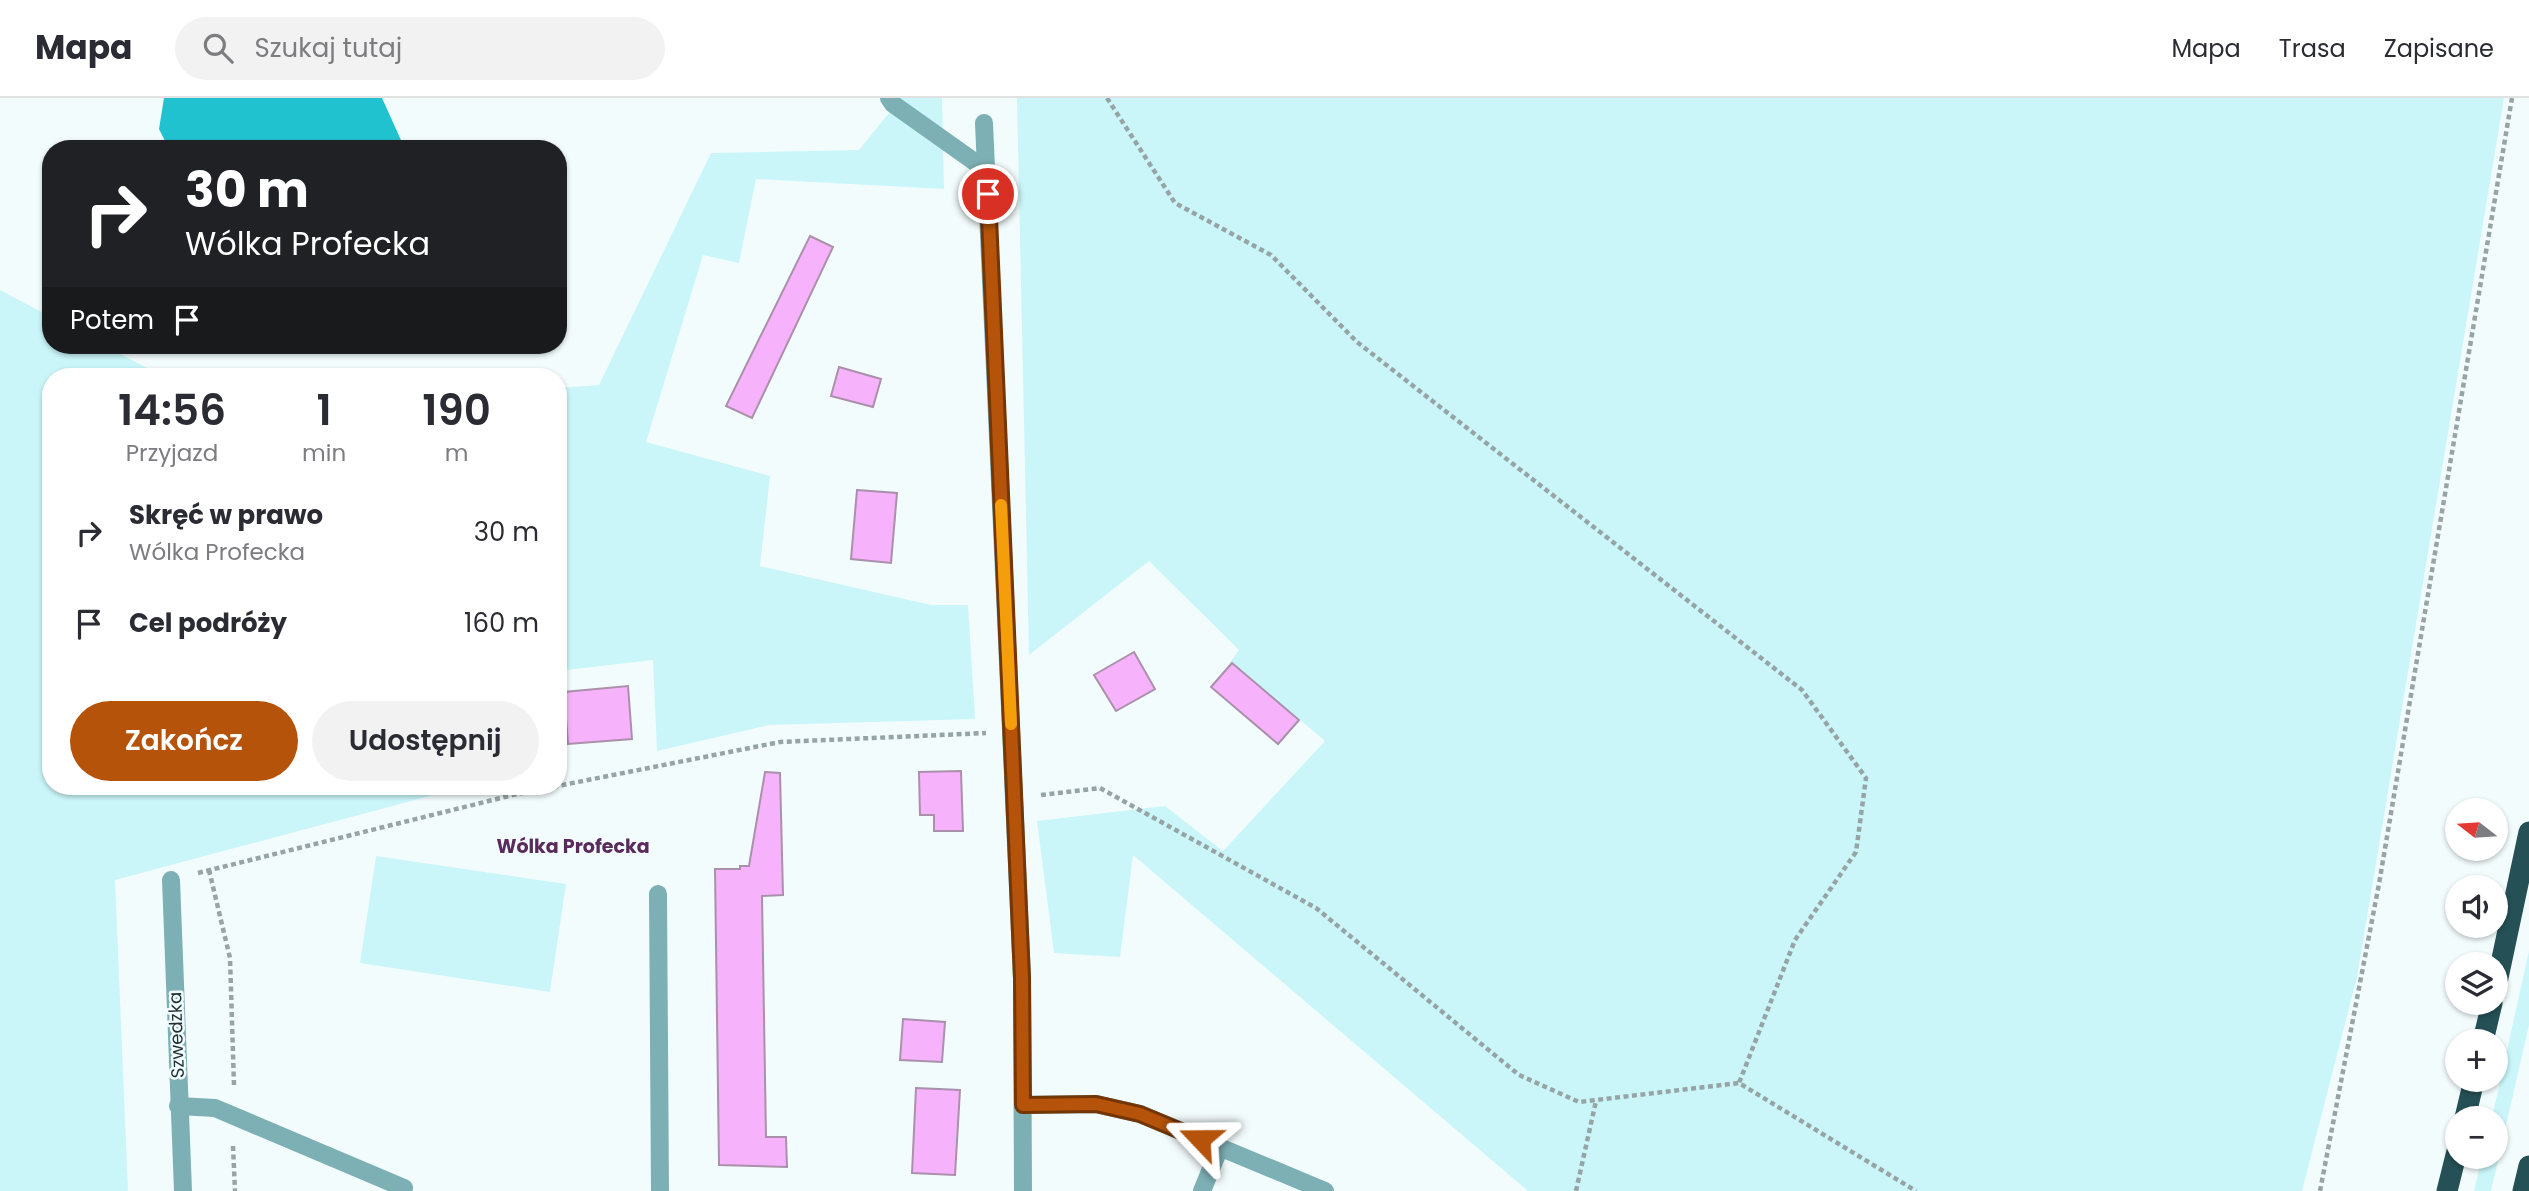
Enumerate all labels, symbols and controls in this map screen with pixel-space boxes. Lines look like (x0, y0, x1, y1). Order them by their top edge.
search box (175, 17, 665, 80)
text: Mapa (35, 24, 133, 71)
icon: search (199, 29, 237, 67)
text: Szukaj tutaj (255, 30, 402, 66)
text: Mapa (2171, 32, 2241, 65)
text: Trasa (2279, 32, 2346, 65)
text: Zapisane (2384, 32, 2494, 65)
text: 30 m (185, 156, 309, 224)
pin (958, 164, 1018, 224)
icon: right (70, 168, 161, 259)
icon: arrive (969, 175, 1007, 213)
text: Wólka Profecka (185, 221, 430, 266)
icon: arrive (168, 301, 206, 339)
text: Potem (70, 302, 154, 338)
text: 14:56 (118, 381, 226, 440)
text: 1 (317, 381, 332, 440)
text: 190 (422, 381, 491, 440)
text: Przyjazd (126, 437, 218, 469)
text: min (302, 437, 346, 469)
text: m (445, 437, 468, 469)
text: Skręć w prawo (129, 497, 323, 533)
icon: right (70, 514, 108, 552)
text: 30 m (474, 514, 539, 550)
text: Wólka Profecka (129, 536, 305, 568)
icon: arrive (70, 605, 108, 643)
text: Cel podróży (129, 605, 287, 641)
text: 160 m (464, 605, 539, 641)
button: Zakończ (70, 701, 298, 781)
button: Udostępnij (312, 701, 539, 781)
north arrow (2445, 798, 2508, 861)
map controls (2445, 798, 2508, 1169)
district label: Wólka Profecka (496, 833, 650, 860)
button: sound (2445, 875, 2508, 938)
button: layers (2445, 952, 2508, 1015)
street label: Szwedzka (162, 991, 190, 1079)
button: + (2445, 1029, 2508, 1092)
position arrow (1163, 1102, 1237, 1176)
button: − (2445, 1106, 2508, 1169)

